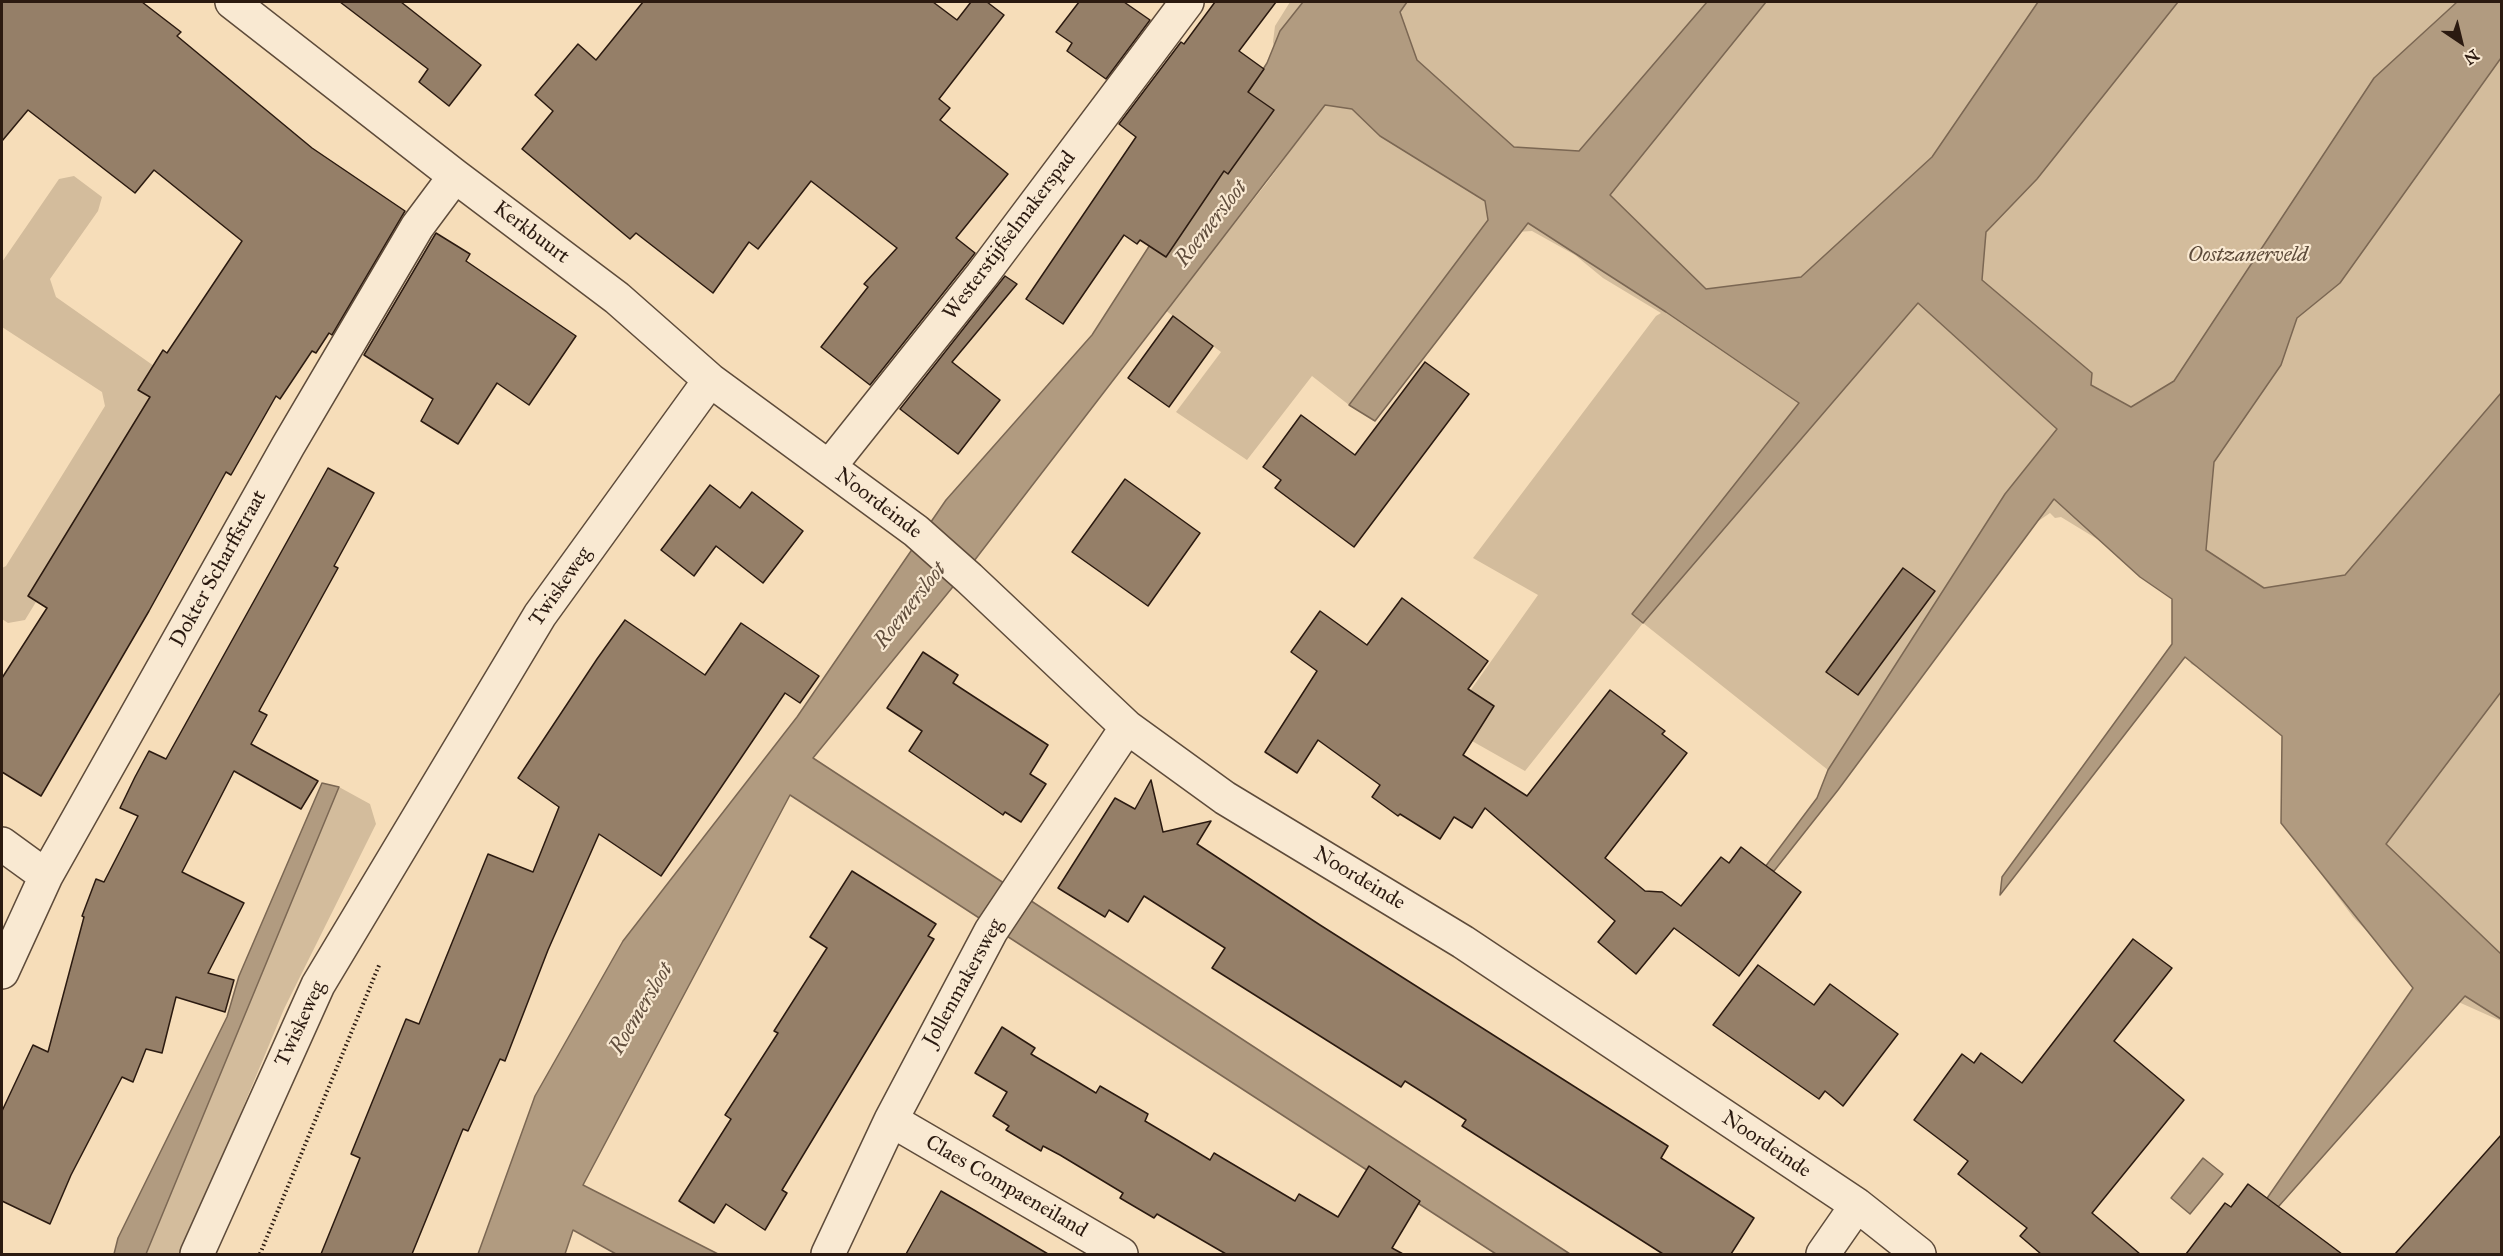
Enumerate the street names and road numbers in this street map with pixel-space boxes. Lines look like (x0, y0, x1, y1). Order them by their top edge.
street label: Westerstijfselmakerspad (938, 147, 1082, 325)
street label: Kerkbuurt (488, 196, 574, 270)
street label: Noordeinde (830, 463, 926, 545)
street label: Dokter Scharffstraat (165, 486, 273, 652)
street label: Twiskeweg (524, 542, 598, 632)
street label: Noordeinde (1309, 842, 1409, 916)
street label: Jollenmakersweg (918, 915, 1010, 1051)
street label: Twiskeweg (270, 977, 332, 1071)
street label: Noordeinde (1717, 1106, 1815, 1184)
street label: Claes Compaeneiland (921, 1130, 1091, 1244)

